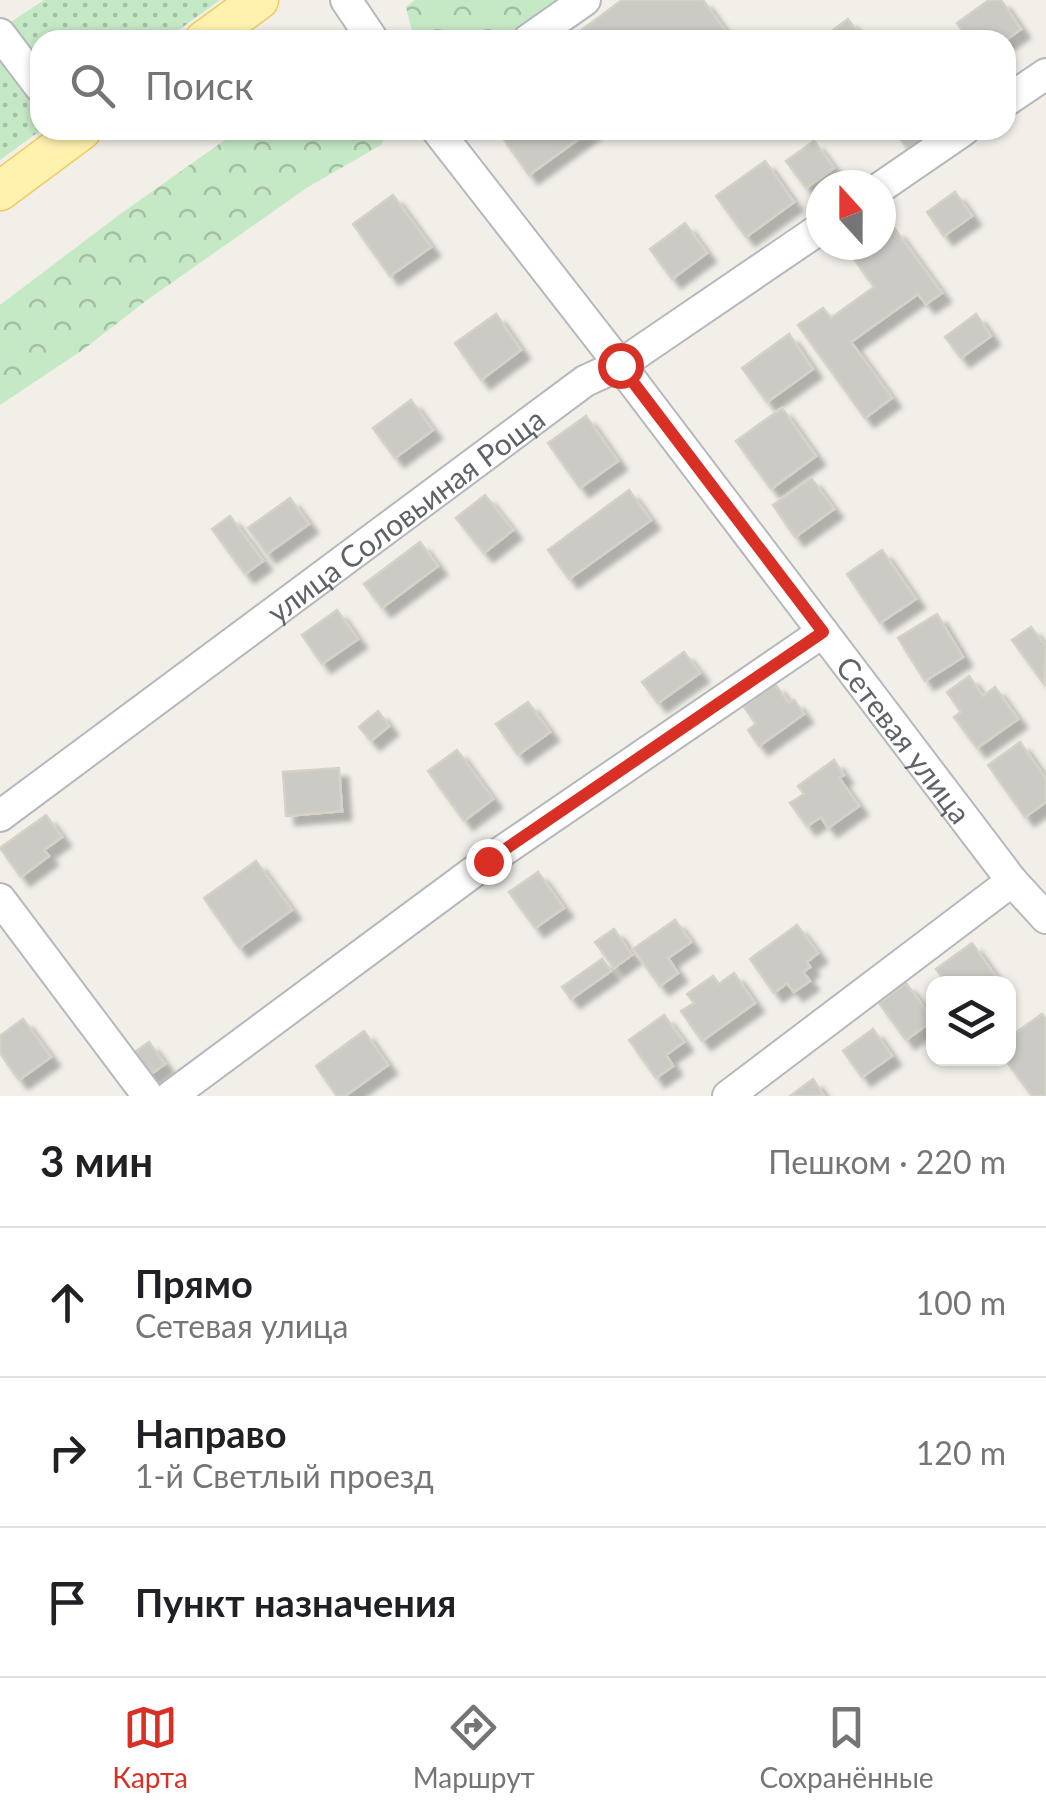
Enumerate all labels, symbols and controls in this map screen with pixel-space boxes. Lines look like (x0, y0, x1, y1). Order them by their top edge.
search box (30, 30, 1016, 140)
icon: search (65, 58, 120, 113)
text: Поиск (145, 62, 254, 108)
north arrow (806, 170, 896, 260)
route start (598, 343, 644, 389)
street label: улица Соловьиная Роща (259, 400, 551, 630)
street label: Сетевая улица (830, 649, 979, 830)
route end (466, 839, 512, 885)
map controls (926, 976, 1016, 1066)
button: layers (926, 976, 1016, 1066)
text: 3 мин (40, 1136, 153, 1186)
text: Пешком · 220 m (768, 1142, 1006, 1181)
text: Прямо (135, 1260, 253, 1306)
icon: ahead (40, 1275, 95, 1330)
text: 100 m (916, 1283, 1006, 1322)
text: Сетевая улица (135, 1306, 348, 1345)
text: Направо (135, 1410, 287, 1456)
icon: right (40, 1425, 95, 1480)
text: 120 m (916, 1433, 1006, 1472)
text: 1-й Светлый проезд (135, 1456, 434, 1495)
icon: arrive (40, 1575, 95, 1630)
text: Пункт назначения (135, 1579, 456, 1625)
tab: Карта (112, 1700, 188, 1794)
tab: Маршрут (413, 1700, 535, 1794)
tab: Сохранённые (759, 1700, 934, 1794)

